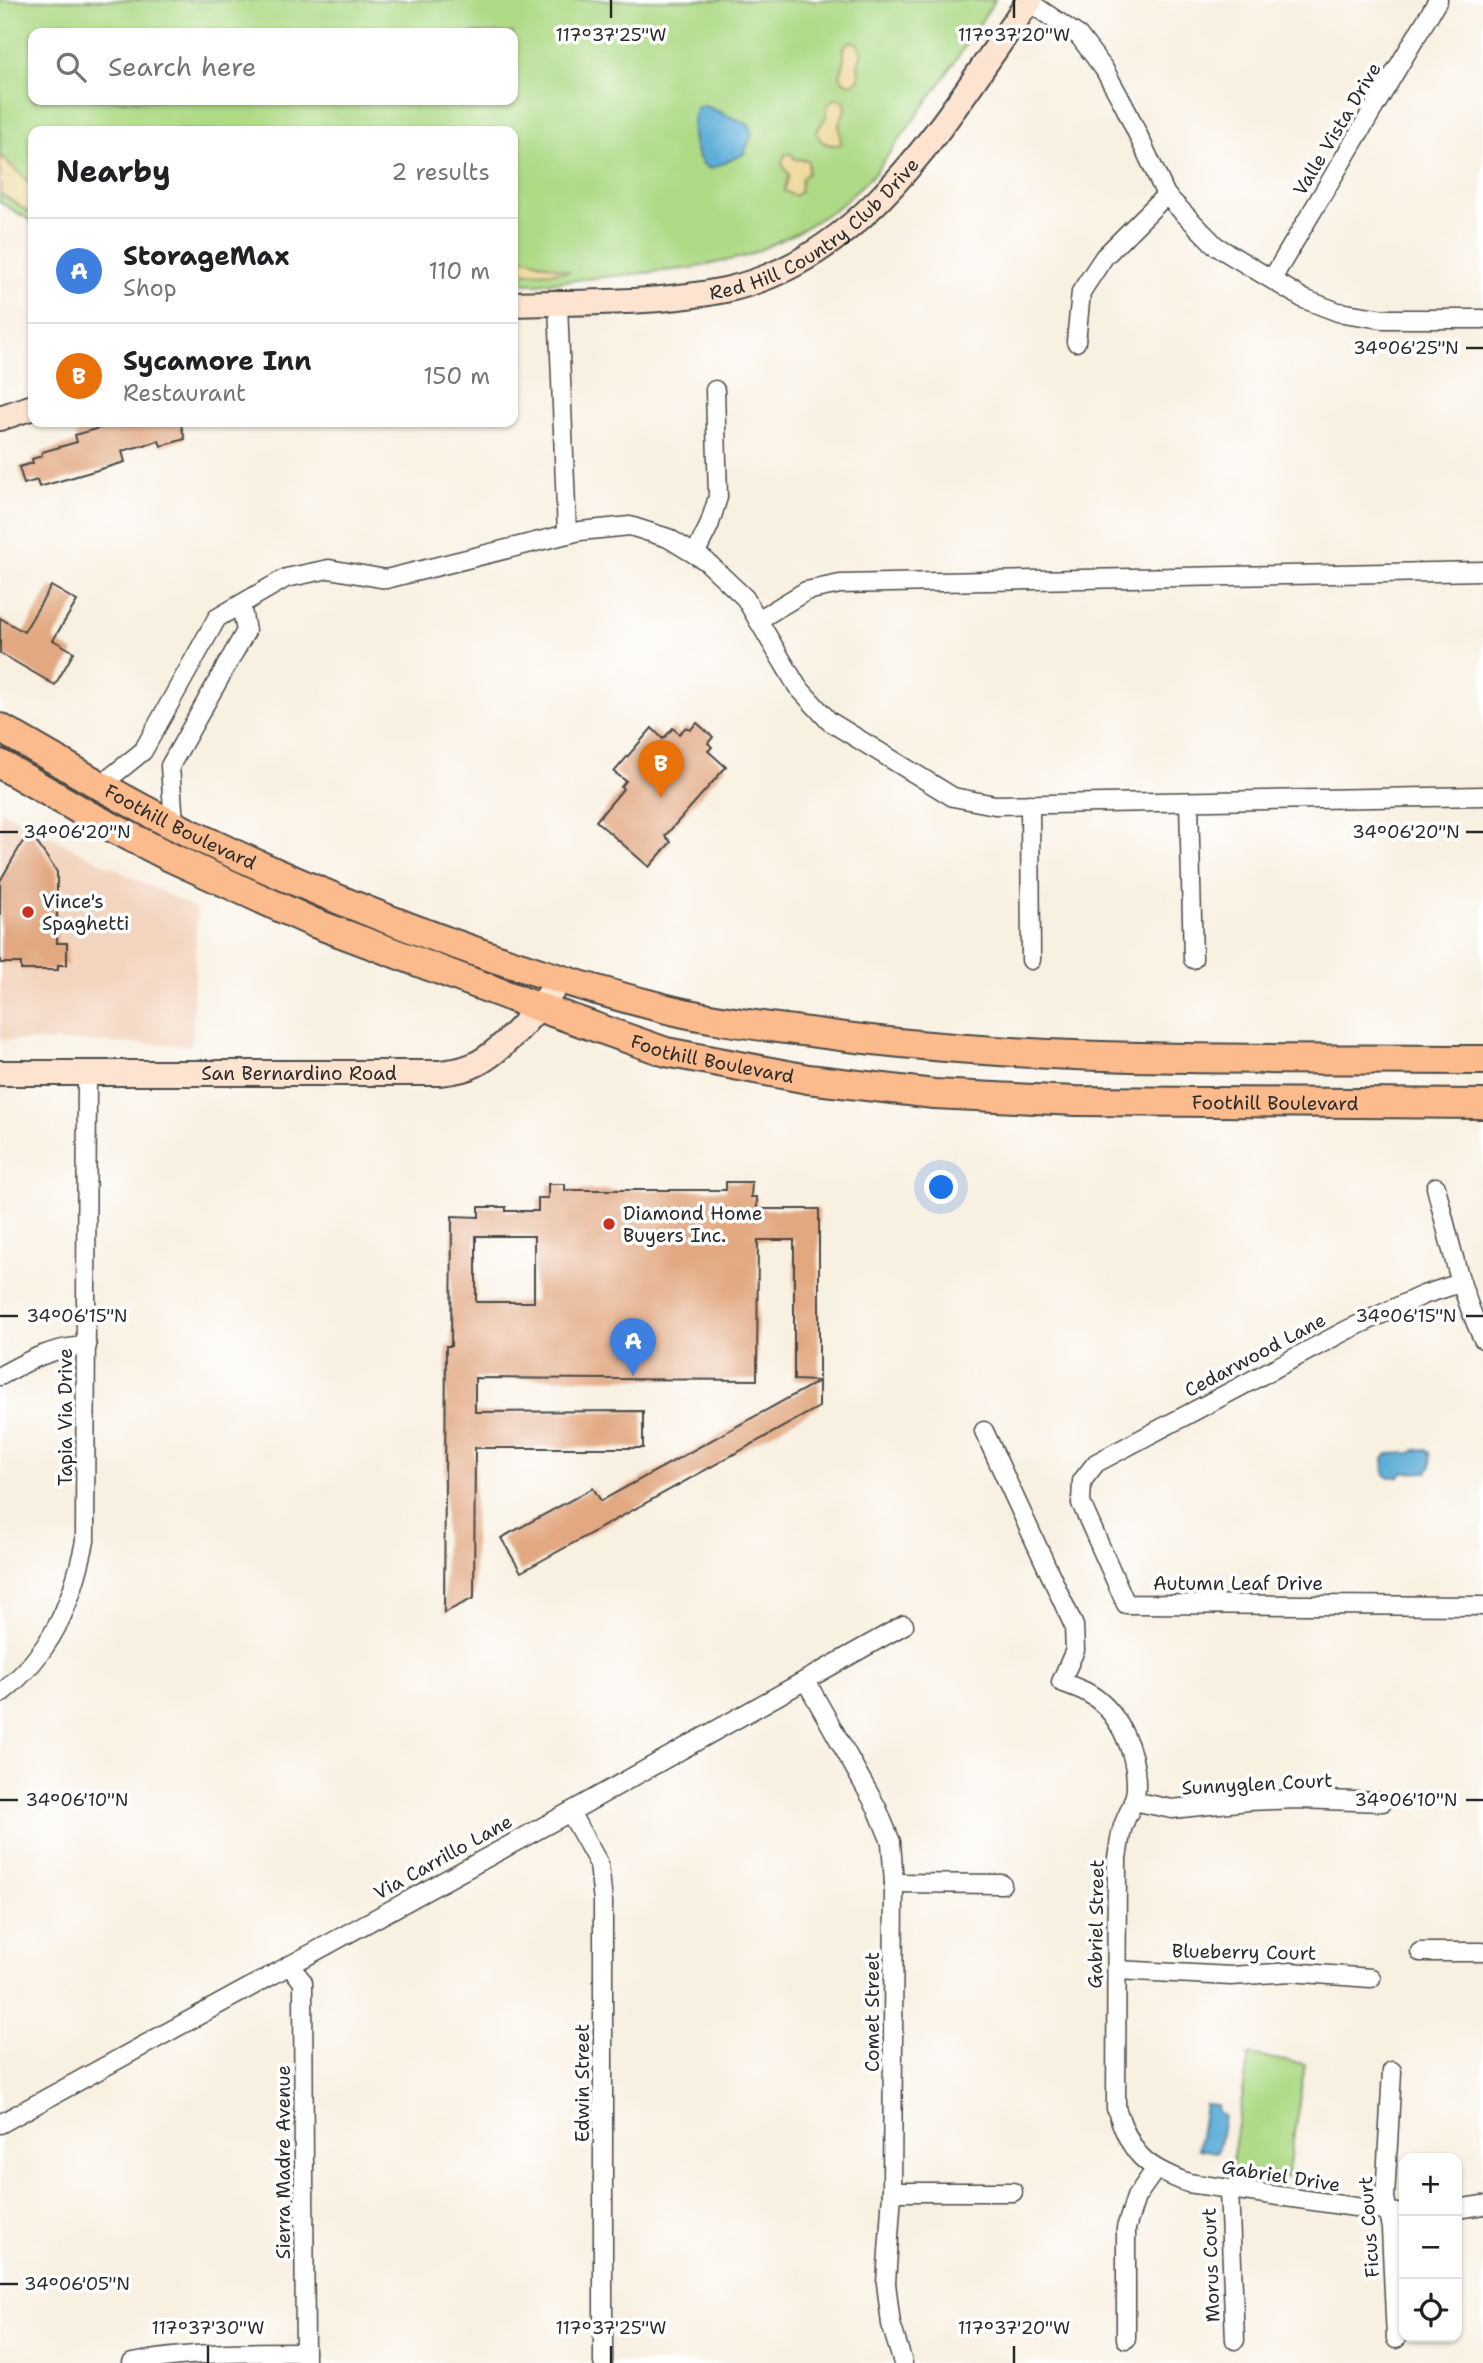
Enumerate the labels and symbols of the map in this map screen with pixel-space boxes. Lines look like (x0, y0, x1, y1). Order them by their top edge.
text: 117°37'25"W (556, 23, 666, 47)
text: 117°37'20"W (958, 23, 1070, 47)
street label: Valle Vista Drive (1287, 58, 1387, 200)
street label: Red Hill Country Club Drive (707, 152, 924, 305)
text: 34°06'25"N (1353, 336, 1459, 360)
pin: B (638, 740, 684, 798)
street label: Foothill Boulevard (100, 778, 261, 875)
text: 34°06'20"N (23, 820, 131, 844)
text: 34°06'20"N (1352, 820, 1460, 844)
place label: Vince's Spaghetti (42, 889, 129, 936)
marker: Vince's Spaghetti (20, 904, 36, 920)
street label: Foothill Boulevard (627, 1028, 796, 1089)
street label: San Bernardino Road (201, 1061, 397, 1086)
street label: Foothill Boulevard (1192, 1089, 1359, 1116)
your location (924, 1170, 958, 1204)
place label: Diamond Home Buyers Inc. (623, 1201, 763, 1248)
marker: Diamond Home Buyers Inc. (601, 1216, 617, 1232)
text: 34°06'15"N (26, 1304, 128, 1328)
text: 34°06'15"N (1355, 1304, 1457, 1328)
street label: Cedarwood Lane (1180, 1307, 1330, 1403)
pin: A (610, 1318, 656, 1376)
street label: Tapia Via Drive (53, 1348, 78, 1486)
street label: Autumn Leaf Drive (1153, 1571, 1323, 1596)
street label: Sunnyglen Court (1181, 1768, 1333, 1800)
text: 34°06'10"N (26, 1788, 128, 1812)
text: 34°06'10"N (1355, 1788, 1457, 1812)
street label: Via Carrillo Lane (369, 1809, 517, 1905)
street label: Gabriel Street (1082, 1859, 1110, 1989)
street label: Blueberry Court (1172, 1938, 1316, 1966)
street label: Comet Street (860, 1952, 885, 2072)
street label: Edwin Street (570, 2024, 595, 2142)
street label: Sierra Madre Avenue (271, 2065, 296, 2259)
street label: Gabriel Drive (1220, 2154, 1342, 2198)
street label: Ficus Court (1353, 2176, 1385, 2278)
street label: Morus Court (1197, 2207, 1225, 2323)
text: 34°06'05"N (24, 2272, 130, 2296)
text: 117°37'30"W (152, 2316, 264, 2340)
text: 117°37'25"W (556, 2316, 666, 2340)
text: 117°37'20"W (958, 2316, 1070, 2340)

